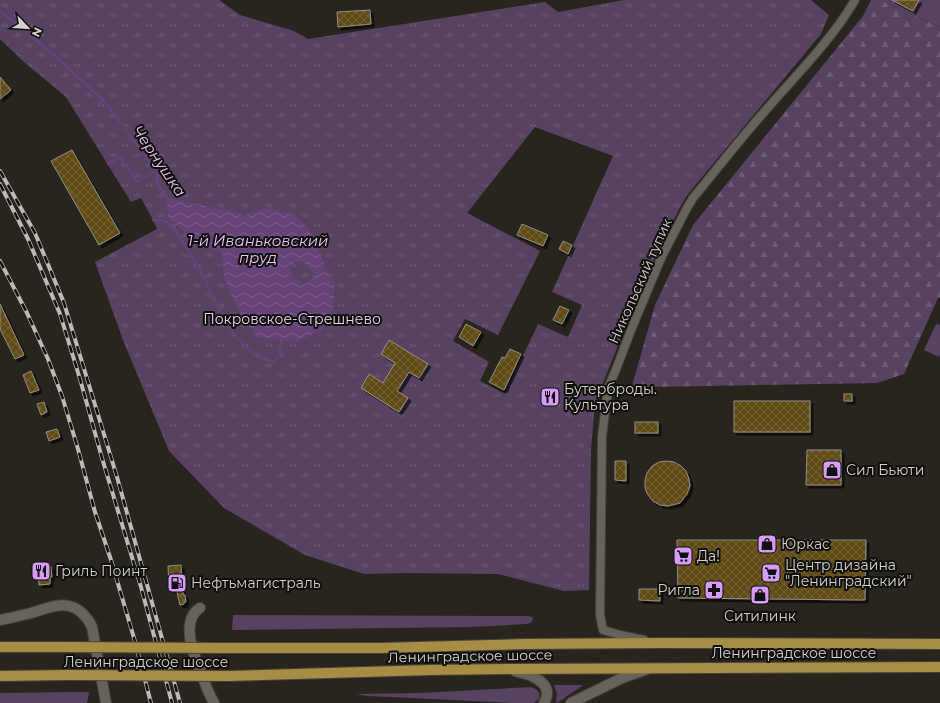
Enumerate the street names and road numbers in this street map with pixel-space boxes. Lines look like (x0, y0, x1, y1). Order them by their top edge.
street label: Никольский тупик (604, 216, 676, 346)
street label: Ленинградское шоссе (712, 644, 876, 662)
street label: Ленинградское шоссе (387, 646, 553, 666)
street label: Ленинградское шоссе (64, 653, 228, 671)

